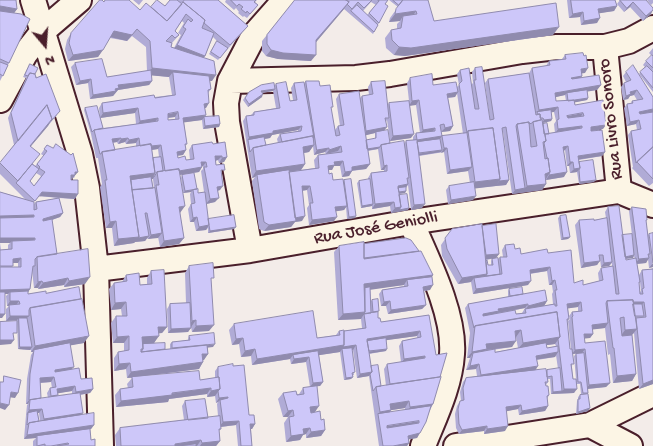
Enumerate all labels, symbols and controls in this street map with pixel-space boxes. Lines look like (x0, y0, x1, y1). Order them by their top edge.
north arrow (20, 20, 70, 70)
text: N (43, 50, 57, 69)
street label: Rua Livro Sonoro (595, 57, 629, 181)
street label: Rua José Geniolli (312, 207, 440, 251)

